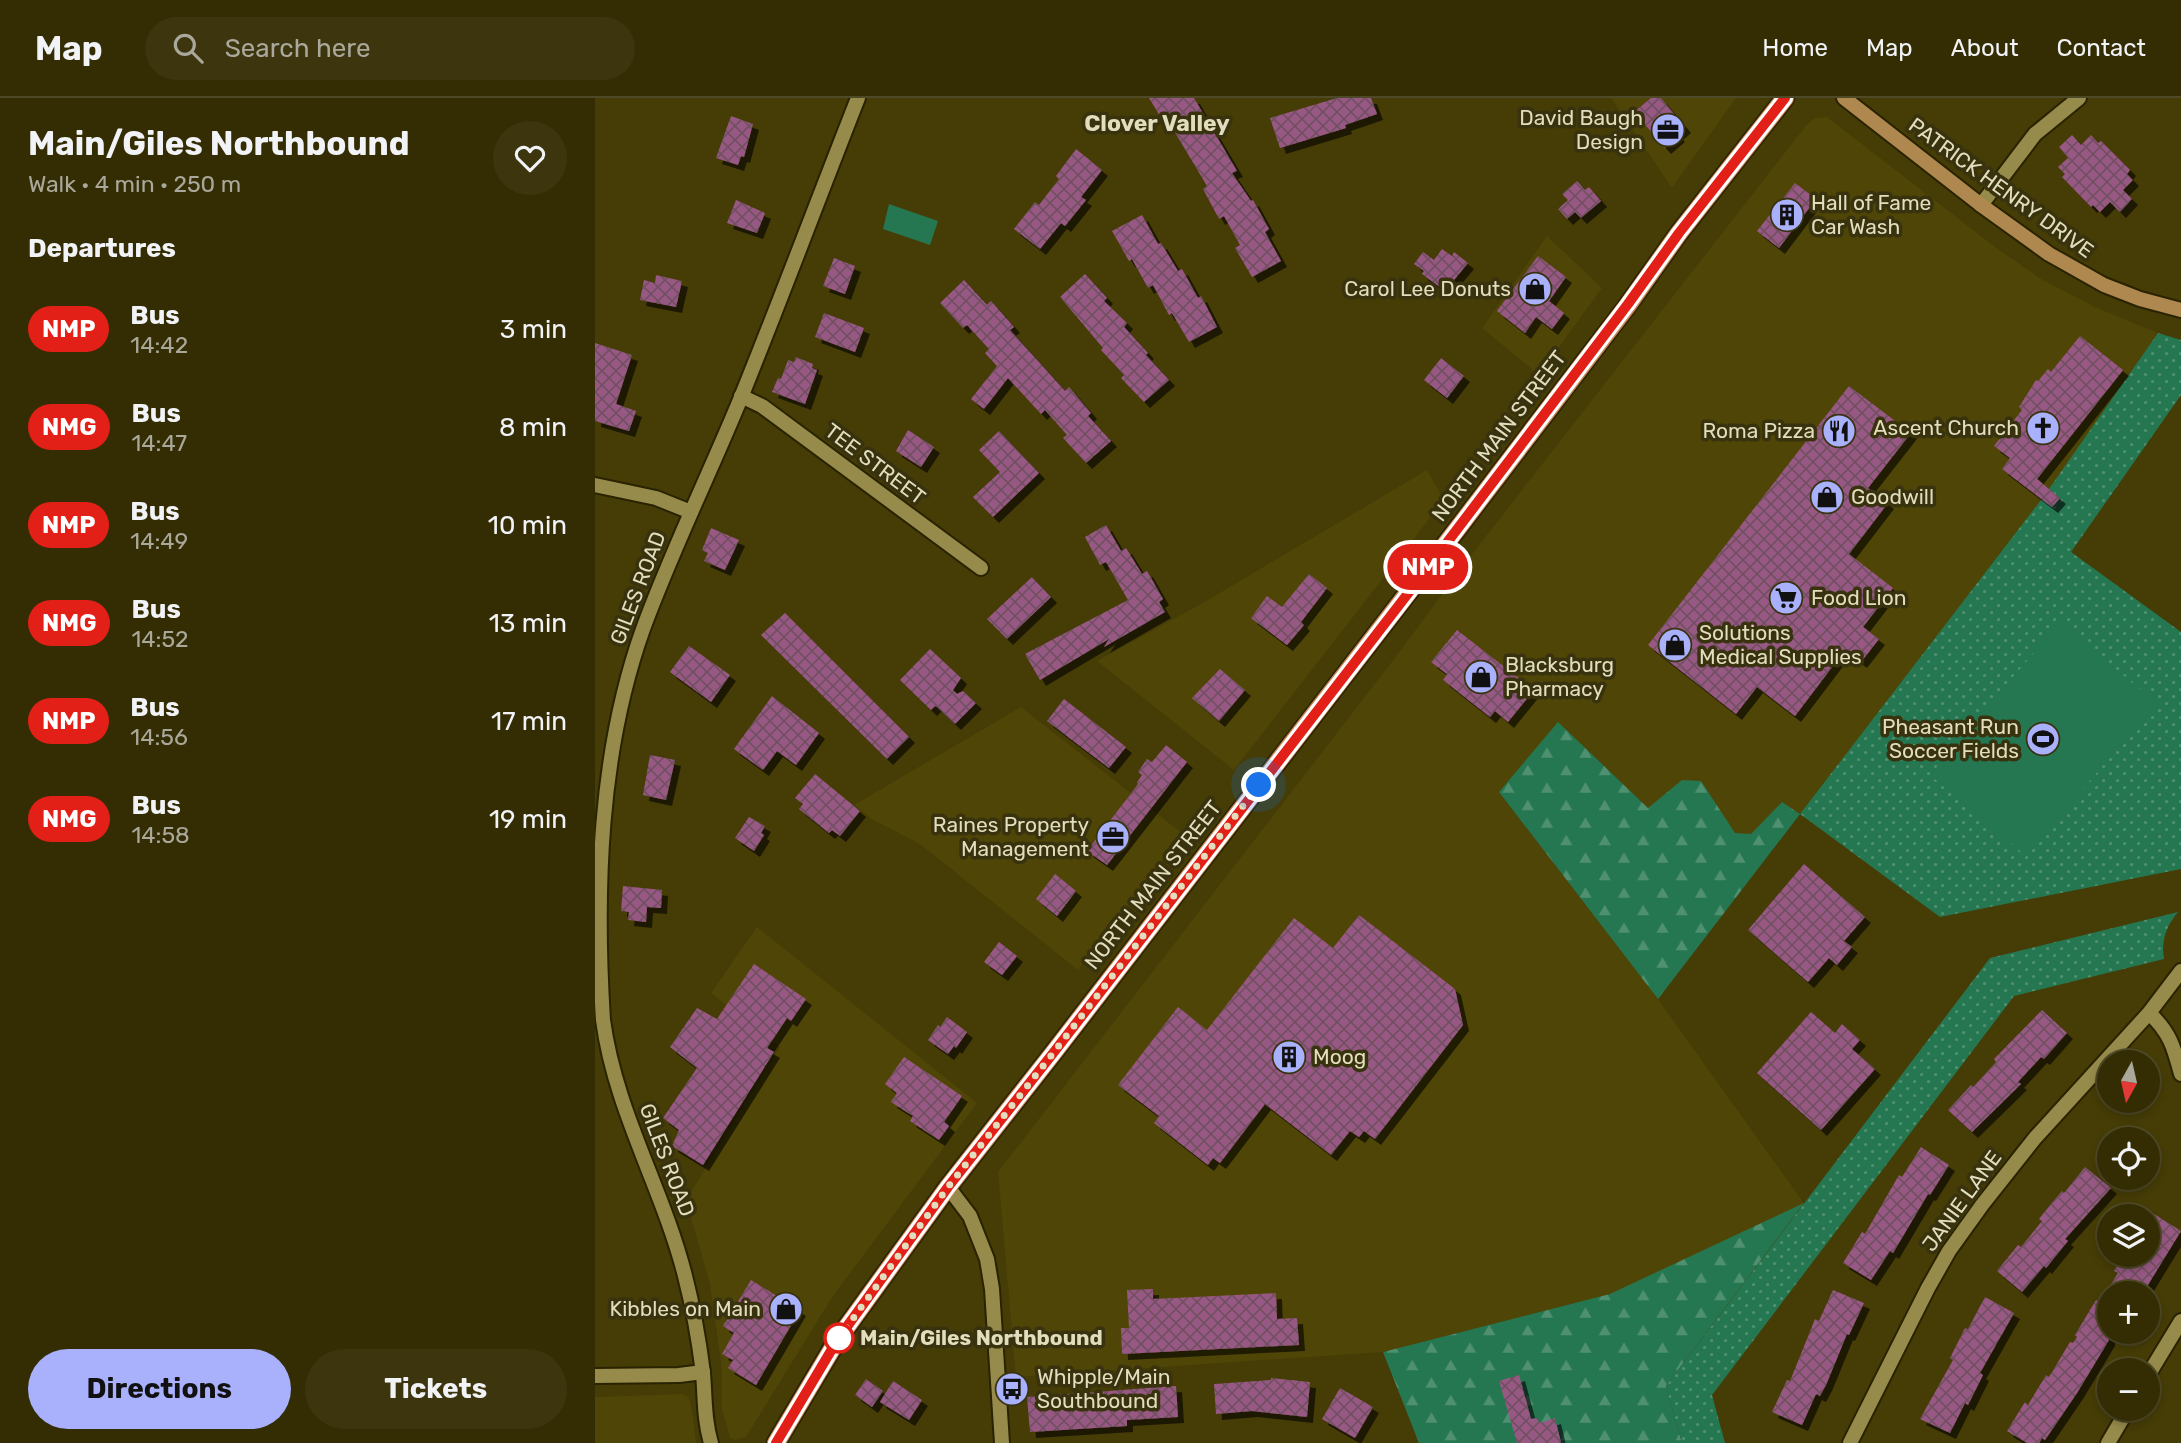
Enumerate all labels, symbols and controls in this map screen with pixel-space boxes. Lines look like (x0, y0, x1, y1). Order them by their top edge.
search box (145, 17, 635, 80)
text: Map (35, 29, 103, 68)
icon: search (169, 29, 207, 67)
text: Search here (225, 33, 370, 64)
text: Home (1762, 34, 1828, 62)
text: Map (1866, 34, 1913, 62)
text: About (1951, 34, 2019, 62)
text: Contact (2057, 34, 2146, 62)
place label: David Baugh Design (1519, 105, 1643, 154)
district label: Clover Valley (1084, 109, 1230, 137)
office icon: David Baugh Design (1649, 111, 1687, 149)
street label: PATRICK HENRY DRIVE (1904, 112, 2099, 263)
button: heart (493, 121, 567, 195)
text: Main/Giles Northbound (28, 124, 410, 163)
text: Walk · 4 min · 250 m (28, 170, 241, 198)
place label: Hall of Fame Car Wash (1811, 190, 1931, 239)
building icon: Hall of Fame Car Wash (1768, 196, 1806, 234)
text: Departures (28, 233, 176, 264)
shop icon: Carol Lee Donuts (1516, 270, 1554, 308)
place label: Carol Lee Donuts (1344, 276, 1511, 301)
text: Bus (130, 300, 180, 331)
text: 3 min (500, 314, 567, 345)
text: NMP (42, 315, 95, 343)
text: 14:42 (130, 331, 188, 359)
street label: NORTH MAIN STREET (1426, 345, 1571, 526)
text: Bus (131, 398, 181, 429)
church icon: Ascent Church (2024, 409, 2062, 447)
text: 8 min (499, 412, 567, 443)
restaurant icon: Roma Pizza (1820, 412, 1858, 450)
text: NMG (42, 413, 96, 441)
place label: Ascent Church (1873, 415, 2019, 440)
street label: TEE STREET (820, 418, 930, 509)
place label: Roma Pizza (1702, 418, 1815, 443)
text: 14:47 (131, 429, 187, 457)
shop icon: Goodwill (1808, 478, 1846, 516)
place label: Goodwill (1851, 484, 1934, 509)
text: Bus (130, 496, 180, 527)
text: 10 min (488, 510, 567, 541)
text: NMP (42, 511, 95, 539)
text: 14:49 (130, 527, 188, 555)
street label: GILES ROAD (605, 528, 671, 648)
line badge: NMP (1388, 544, 1468, 590)
text: NMP (1401, 553, 1455, 581)
supermarket icon: Food Lion (1767, 579, 1805, 617)
place label: Food Lion (1811, 585, 1906, 610)
text: Bus (131, 594, 181, 625)
text: 13 min (489, 608, 567, 639)
text: NMG (42, 609, 96, 637)
place label: Solutions Medical Supplies (1699, 620, 1862, 669)
text: 14:52 (131, 625, 189, 653)
shop icon: Solutions Medical Supplies (1656, 626, 1694, 664)
place label: Blacksburg Pharmacy (1505, 652, 1614, 701)
shop icon: Blacksburg Pharmacy (1462, 658, 1500, 696)
text: Bus (130, 692, 180, 723)
text: 17 min (491, 706, 567, 737)
text: NMP (42, 707, 95, 735)
place label: Pheasant Run Soccer Fields (1882, 714, 2019, 763)
sports icon: Pheasant Run Soccer Fields (2024, 720, 2062, 758)
text: 14:56 (130, 723, 188, 751)
your location (1241, 767, 1276, 802)
text: Bus (131, 790, 181, 821)
street label: NORTH MAIN STREET (1079, 795, 1226, 974)
text: 19 min (489, 804, 567, 835)
text: NMG (42, 805, 96, 833)
place label: Raines Property Management (933, 812, 1089, 861)
office icon: Raines Property Management (1094, 818, 1132, 856)
text: 14:58 (131, 821, 190, 849)
building icon: Moog (1270, 1038, 1308, 1076)
place label: Moog (1313, 1044, 1366, 1069)
north arrow (2097, 1050, 2159, 1113)
map controls (2097, 1050, 2160, 1421)
street label: GILES ROAD (634, 1100, 700, 1220)
button: locate (2097, 1127, 2160, 1190)
street label: JANIE LANE (1917, 1145, 2007, 1256)
button: layers (2097, 1204, 2160, 1267)
button: + (2097, 1281, 2160, 1344)
shop icon: Kibbles on Main (767, 1290, 805, 1328)
place label: Kibbles on Main (610, 1296, 761, 1321)
marker: Main/Giles Northbound (824, 1323, 854, 1353)
place label: Main/Giles Northbound (860, 1325, 1103, 1350)
button: Directions (28, 1349, 291, 1429)
button: Tickets (305, 1349, 567, 1429)
button: − (2097, 1358, 2160, 1421)
place label: Whipple/Main Southbound (1037, 1364, 1170, 1413)
bus stop icon: Whipple/Main Southbound (993, 1370, 1031, 1408)

